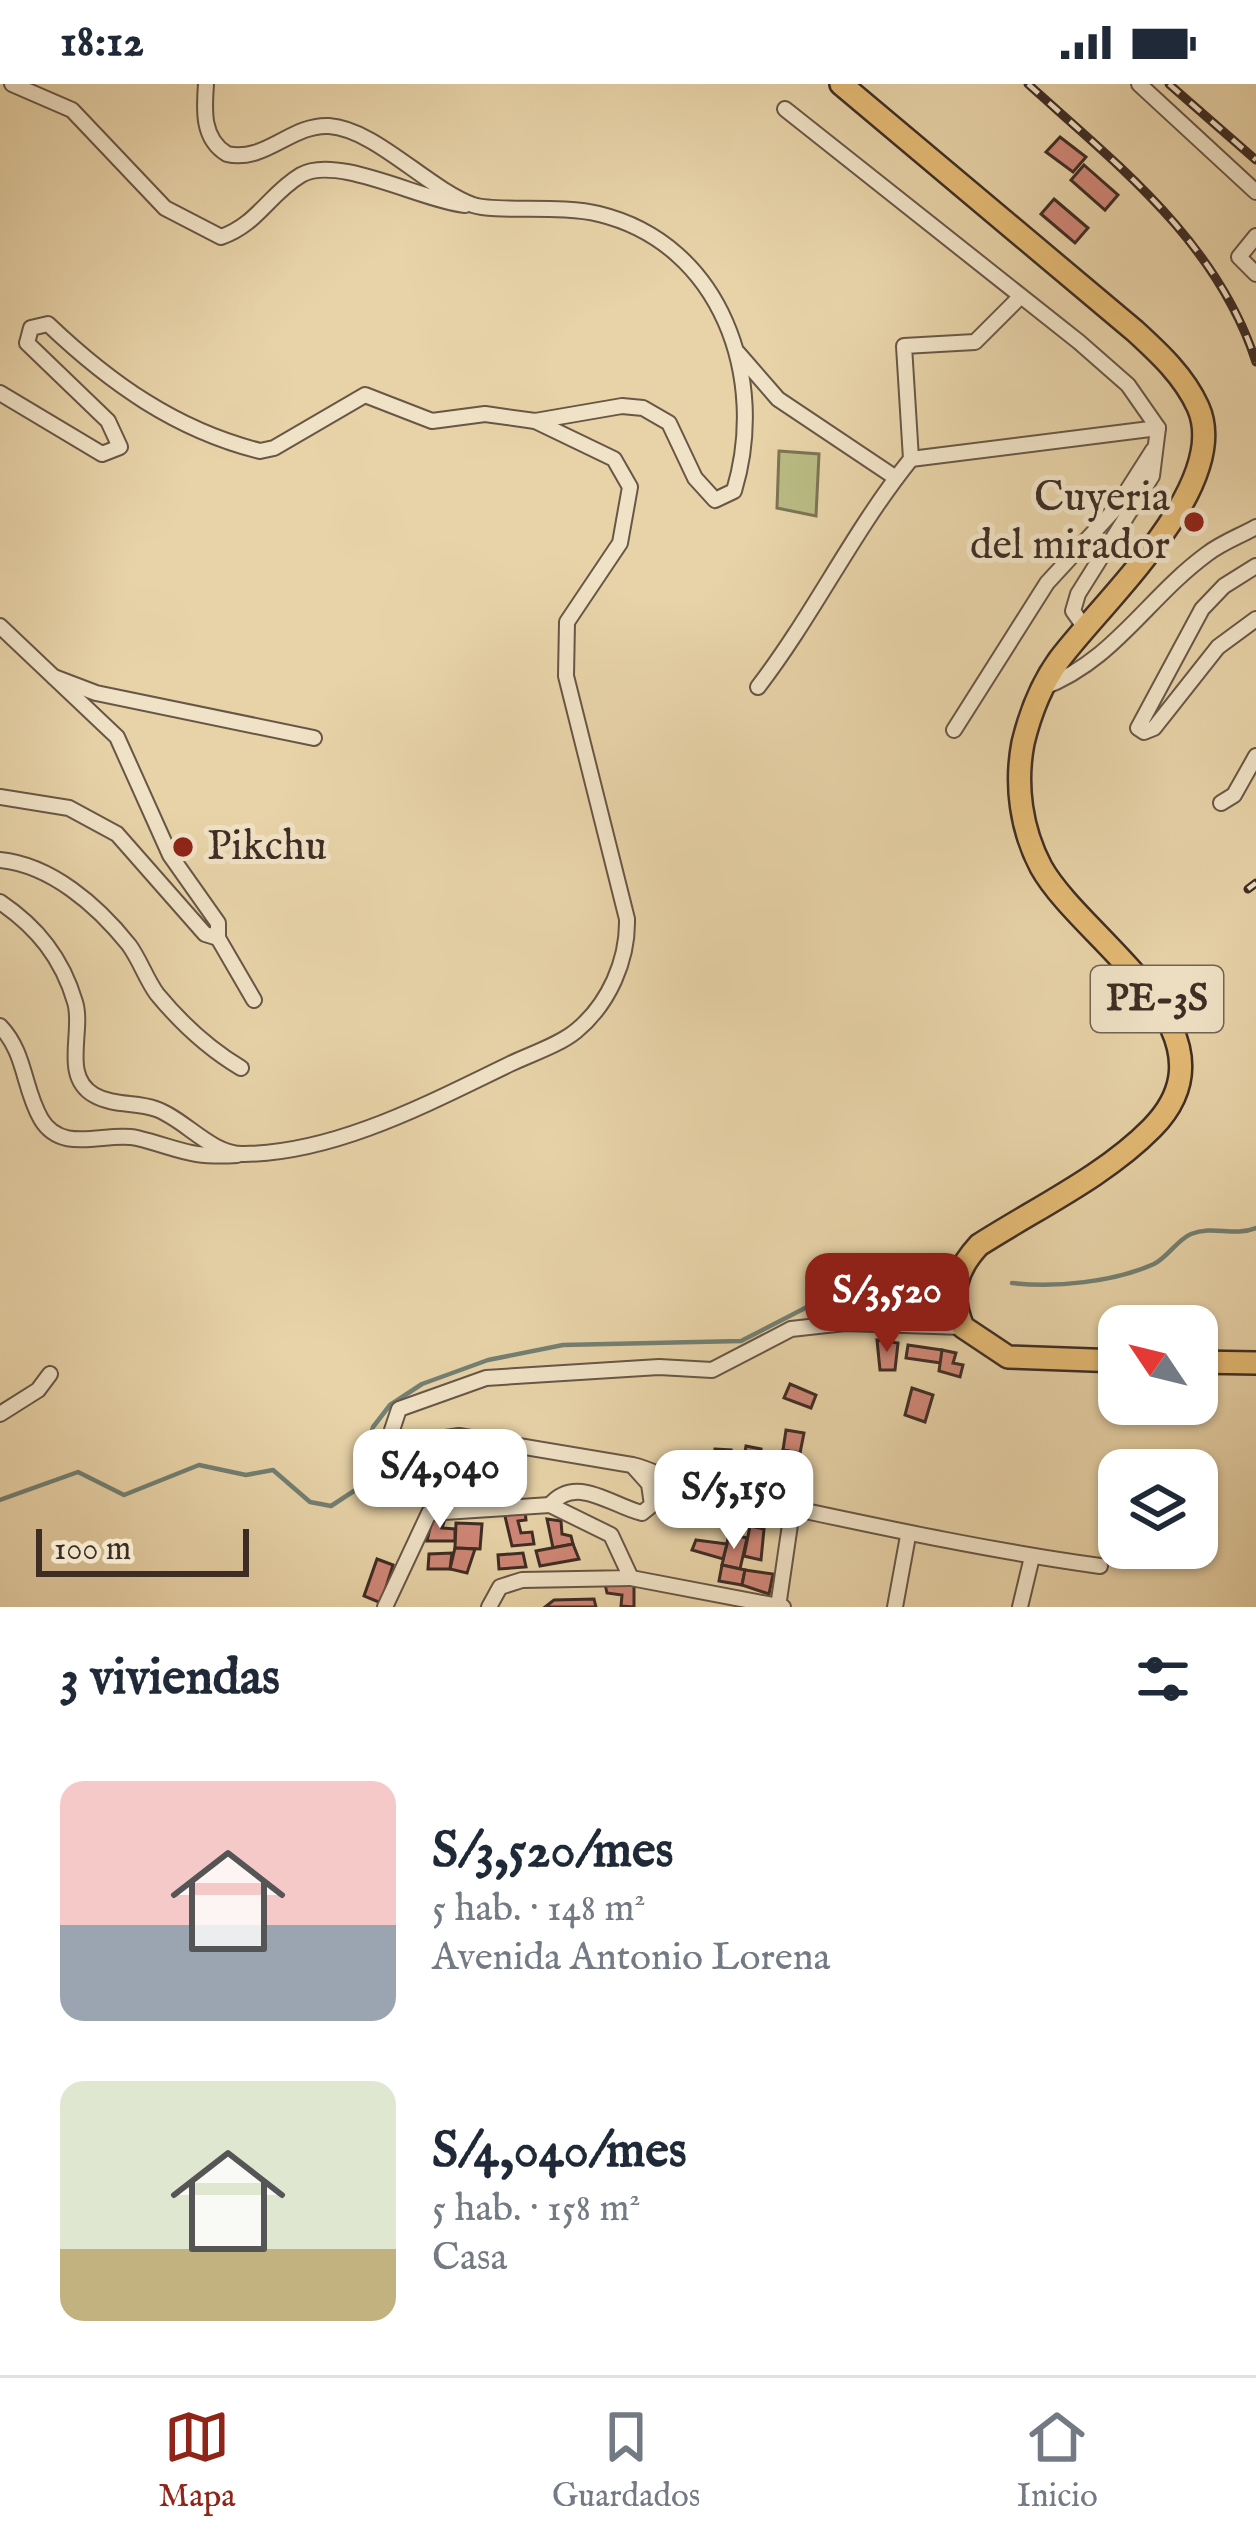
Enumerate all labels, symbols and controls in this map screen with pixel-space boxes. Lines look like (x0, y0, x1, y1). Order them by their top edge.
text: 18:12 (60, 14, 144, 71)
place label: Cuyeria del mirador (970, 472, 1171, 573)
marker: Cuyeria del mirador (1181, 509, 1207, 535)
place label: Pikchu (207, 821, 327, 874)
marker: Pikchu (170, 834, 196, 860)
road number: PE-3S (1091, 966, 1223, 1032)
pin: S/3,520 (776, 1253, 998, 1355)
text: S/3,520 (832, 1267, 942, 1316)
north arrow (1098, 1305, 1218, 1425)
map controls (1098, 1305, 1218, 1569)
pin: S/4,040 (329, 1429, 551, 1531)
text: S/4,040 (380, 1443, 500, 1492)
button: layers (1098, 1449, 1218, 1569)
pin: S/5,150 (623, 1450, 845, 1552)
text: S/5,150 (681, 1464, 787, 1513)
scale bar (36, 1523, 249, 1576)
text: 100 m (54, 1529, 131, 1571)
icon: filters (1130, 1646, 1196, 1712)
text: 3 viviendas (60, 1647, 280, 1712)
text: S/3,520/mes (432, 1820, 673, 1885)
icon: home (156, 1829, 300, 1973)
text: 5 hab. · 148 m² (432, 1885, 646, 1934)
text: Avenida Antonio Lorena (432, 1934, 830, 1983)
text: S/4,040/mes (432, 2120, 687, 2185)
icon: home (156, 2129, 300, 2273)
text: 5 hab. · 158 m² (432, 2185, 641, 2234)
text: Casa (432, 2234, 507, 2283)
tab: Mapa (158, 2404, 236, 2518)
tab: Guardados (552, 2404, 700, 2518)
tab: Inicio (1017, 2404, 1098, 2518)

